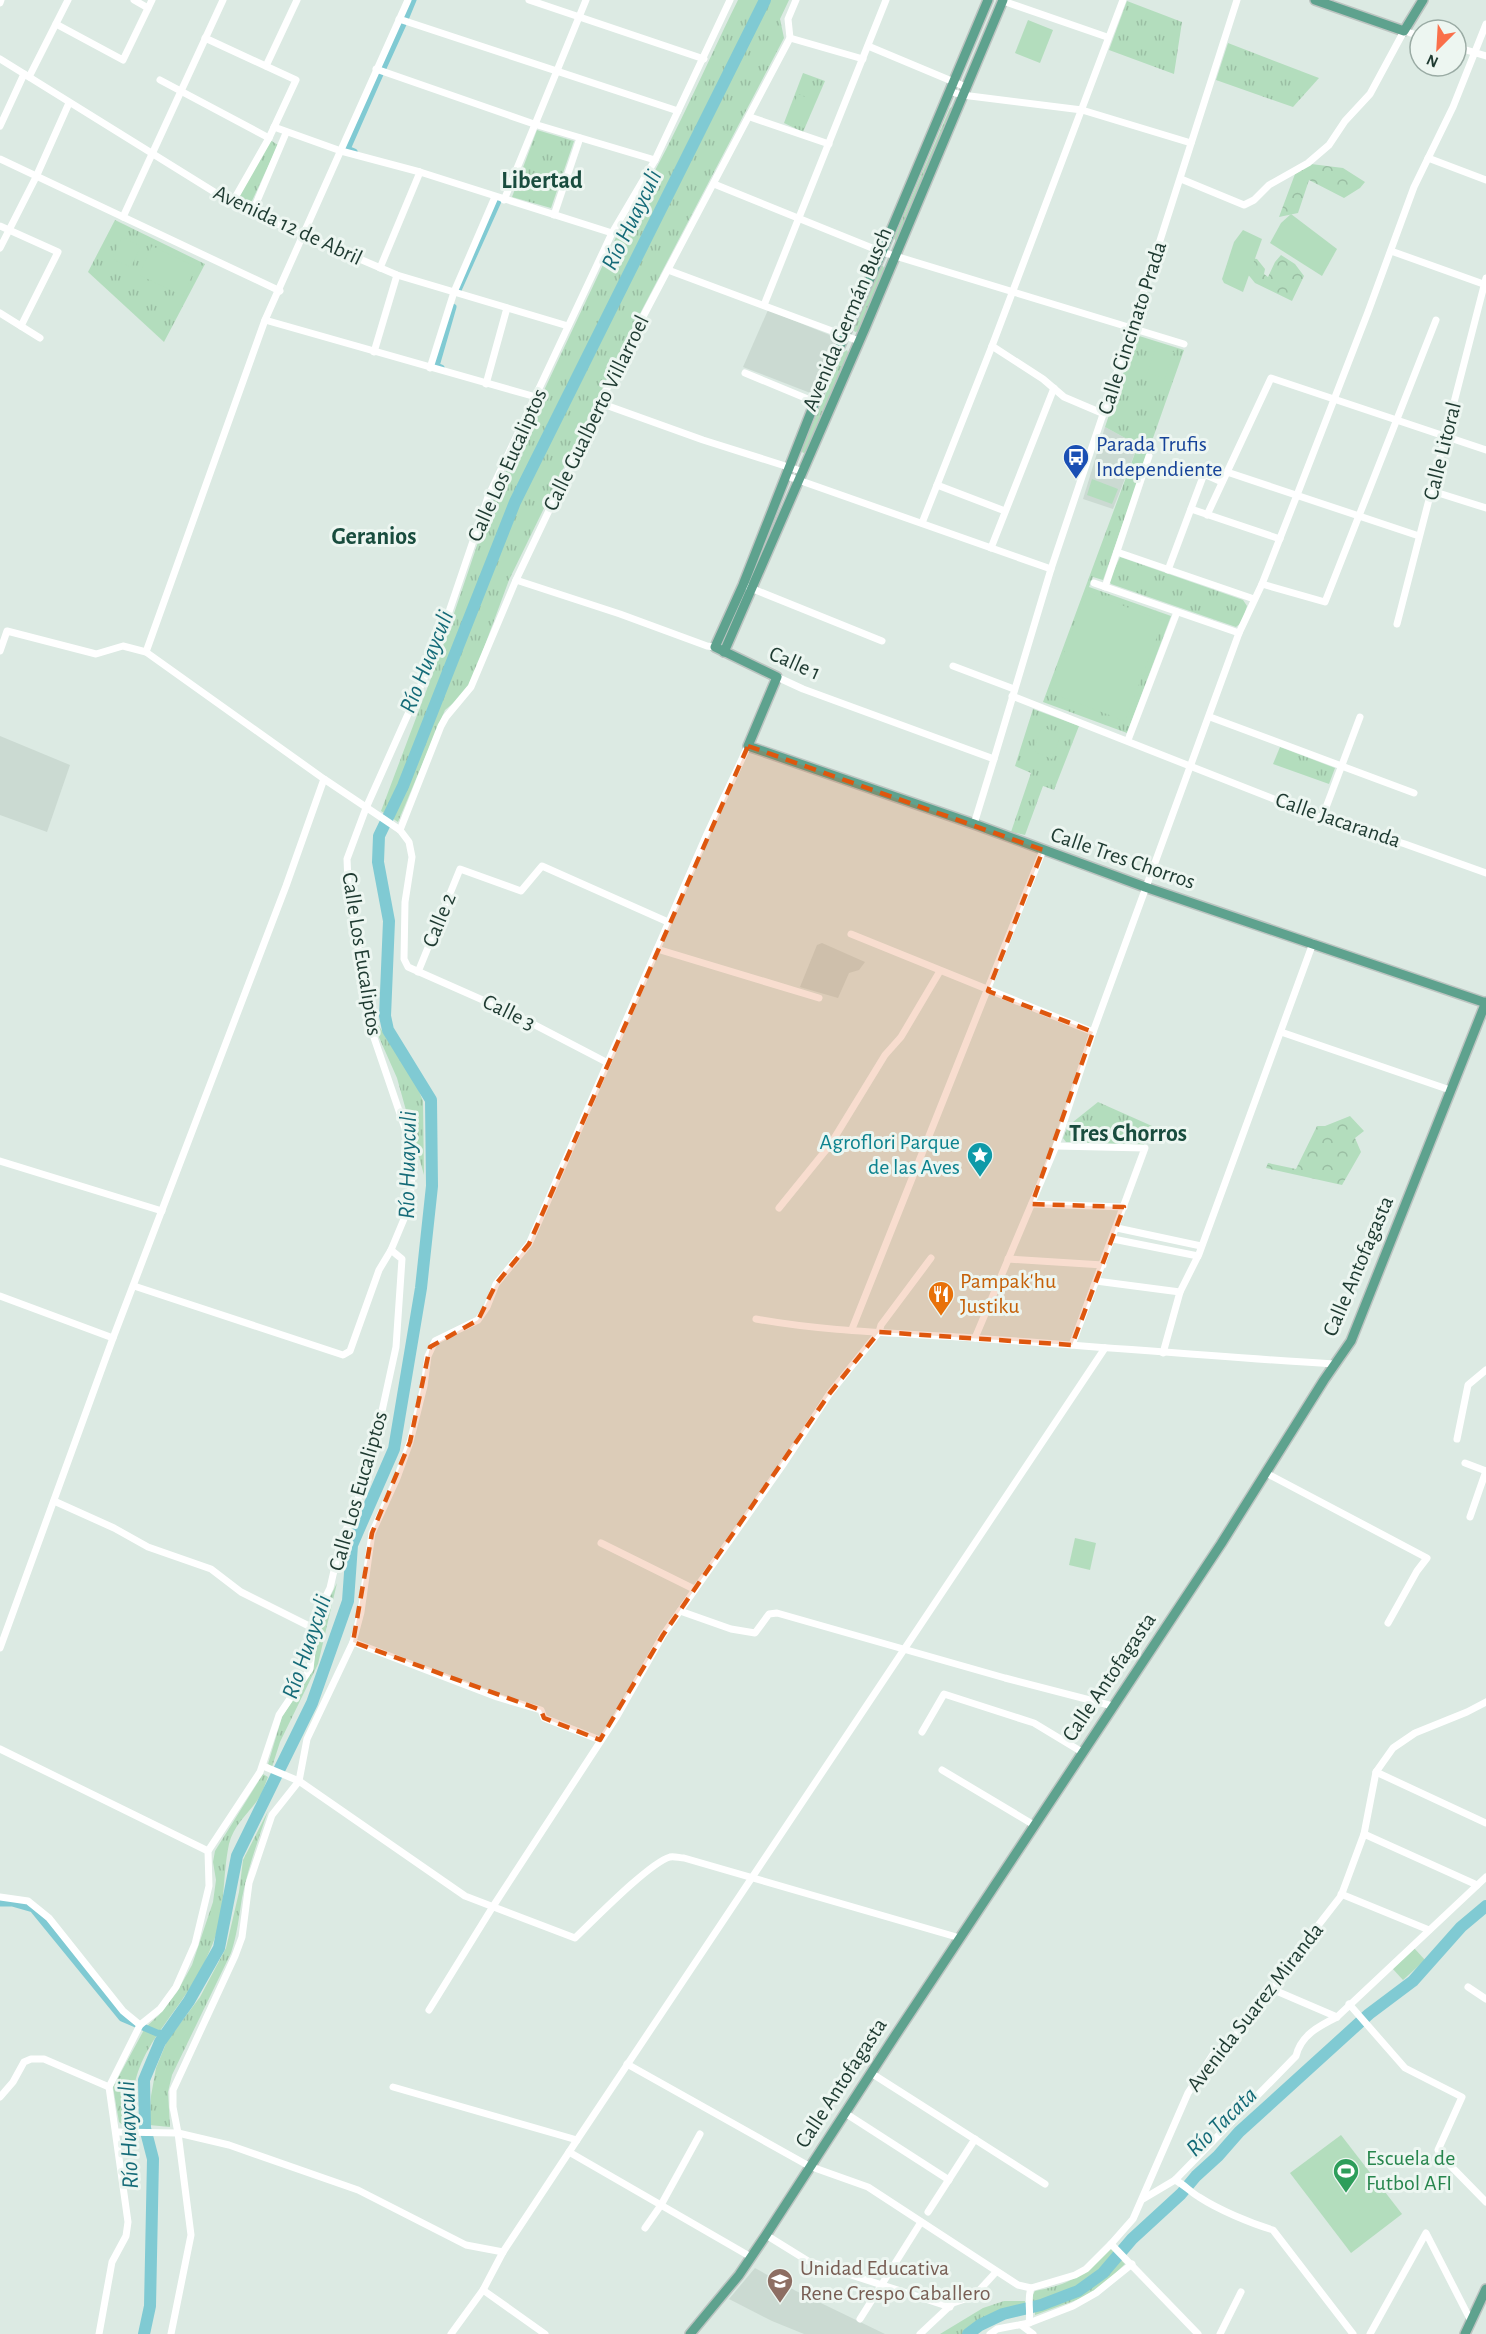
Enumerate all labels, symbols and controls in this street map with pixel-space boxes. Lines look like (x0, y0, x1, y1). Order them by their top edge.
north arrow (1408, 18, 1468, 78)
text: N (1424, 51, 1441, 70)
water label: Río Huayculi (597, 166, 667, 274)
district label: Libertad (501, 169, 583, 193)
street label: Avenida 12 de Abril (210, 181, 366, 269)
street label: Avenida Germán Busch (798, 224, 896, 414)
street label: Calle Cincinato Prada (1094, 239, 1170, 417)
street label: Calle Gualberto Villarroel (539, 312, 653, 514)
street label: Calle Los Eucaliptos (463, 385, 551, 545)
street label: Calle Litoral (1419, 400, 1465, 502)
place label: Parada Trufis Independiente (1096, 433, 1222, 480)
bus stop icon: Parada Trufis Independiente (1061, 442, 1091, 480)
district label: Geranios (332, 525, 416, 549)
water label: Río Huayculi (396, 607, 458, 717)
street label: Calle 1 (766, 642, 824, 684)
street label: Calle Jacaranda (1273, 788, 1403, 852)
street label: Calle Tres Chorros (1048, 823, 1198, 893)
street label: Calle Los Eucaliptos (338, 871, 386, 1037)
street label: Calle 2 (418, 890, 460, 950)
street label: Calle 3 (479, 990, 539, 1034)
water label: Río Huayculi (395, 1111, 421, 1219)
district label: Tres Chorros (1069, 1122, 1187, 1146)
place label: Agroflori Parque de las Aves (820, 1131, 960, 1178)
place icon: Agroflori Parque de las Aves (965, 1140, 995, 1178)
street label: Calle Antofagasta (1319, 1193, 1397, 1339)
place label: Pampak'hu Justiku (960, 1270, 1056, 1317)
restaurant icon: Pampak'hu Justiku (926, 1279, 956, 1317)
street label: Calle Los Eucaliptos (325, 1409, 391, 1573)
water label: Río Huayculi (278, 1592, 336, 1702)
street label: Calle Antofagasta (1058, 1609, 1160, 1745)
street label: Avenida Suarez Miranda (1183, 1919, 1327, 2095)
street label: Calle Antofagasta (791, 2014, 891, 2152)
water label: Río Huayculi (115, 2081, 143, 2189)
water label: Río Tacata (1182, 2083, 1262, 2161)
place label: Escuela de Futbol AFI (1366, 2147, 1455, 2194)
sports icon: Escuela de Futbol AFI (1331, 2156, 1361, 2194)
place label: Unidad Educativa Rene Crespo Caballero (800, 2257, 991, 2304)
school or university icon: Unidad Educativa Rene Crespo Caballero (765, 2266, 795, 2304)

